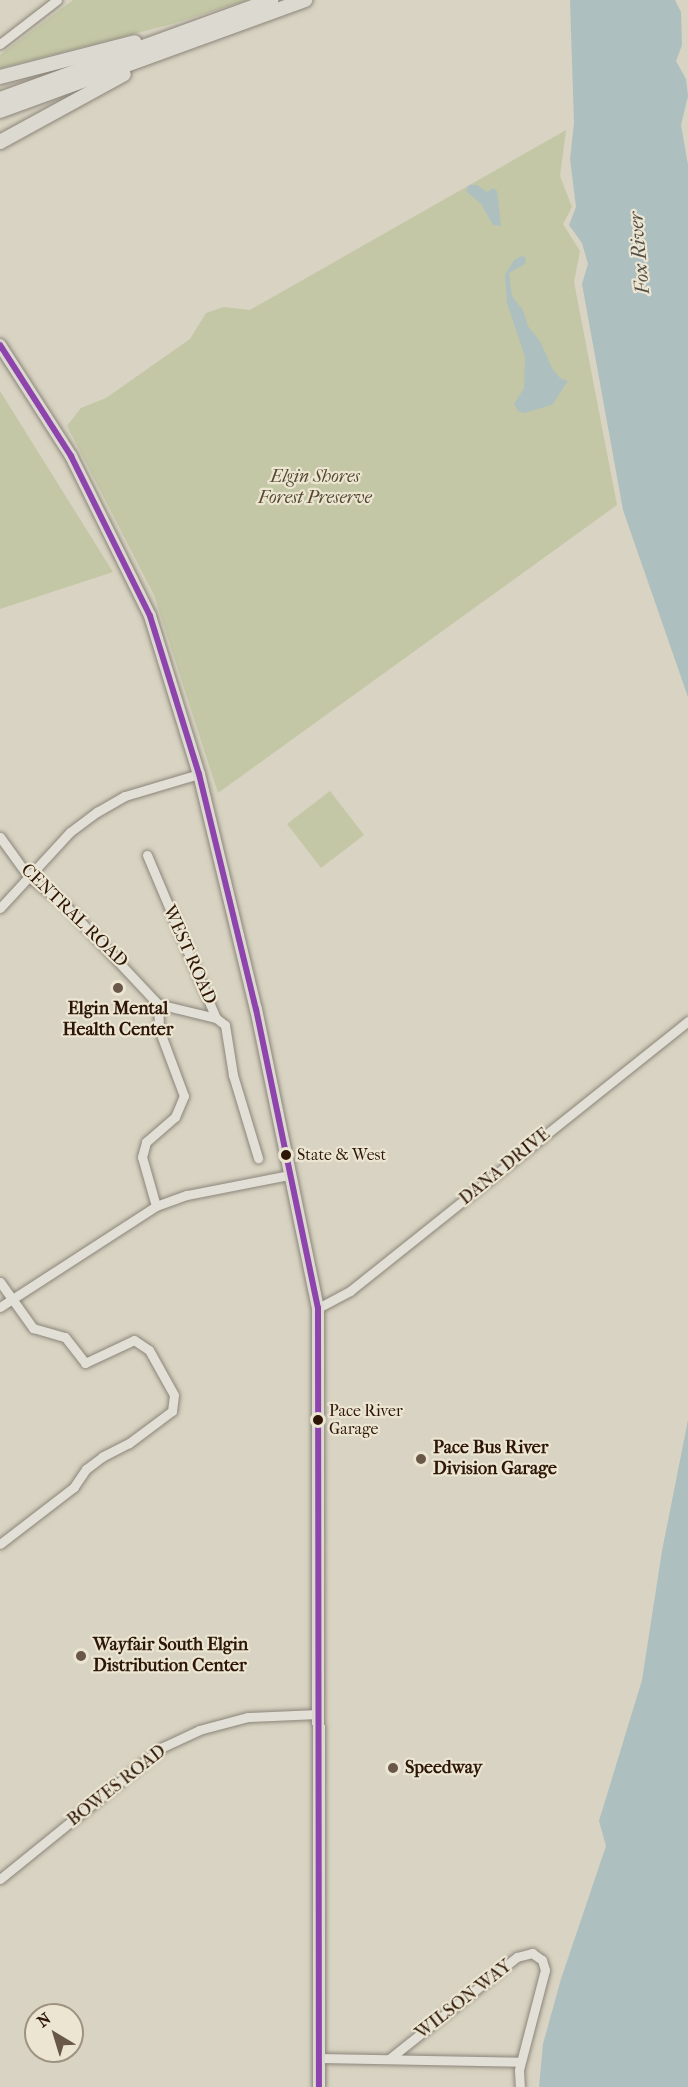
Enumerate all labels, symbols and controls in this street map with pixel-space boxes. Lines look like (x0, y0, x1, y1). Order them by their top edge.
water label: Fox River (623, 211, 655, 295)
park label: Elgin Shores Forest Preserve (258, 467, 372, 510)
street label: CENTRAL ROAD (16, 860, 132, 972)
street label: WEST ROAD (158, 902, 220, 1008)
marker: Elgin Mental Health Center (109, 979, 127, 997)
place label: Elgin Mental Health Center (63, 999, 173, 1042)
street label: DANA DRIVE (455, 1124, 555, 1210)
place label: State & West (297, 1145, 386, 1165)
marker: State & West (280, 1149, 292, 1161)
place label: Pace River Garage (329, 1401, 403, 1439)
marker: Pace River Garage (312, 1414, 324, 1426)
place label: Pace Bus River Division Garage (433, 1438, 557, 1480)
marker: Pace Bus River Division Garage (414, 1452, 428, 1466)
place label: Wayfair South Elgin Distribution Center (93, 1635, 248, 1678)
marker: Wayfair South Elgin Distribution Center (74, 1649, 88, 1663)
street label: BOWES ROAD (63, 1741, 171, 1831)
place label: Speedway (405, 1757, 482, 1779)
marker: Speedway (386, 1761, 400, 1775)
street label: WILSON WAY (412, 1956, 516, 2044)
north arrow (24, 2003, 84, 2063)
text: N (33, 2009, 54, 2031)

